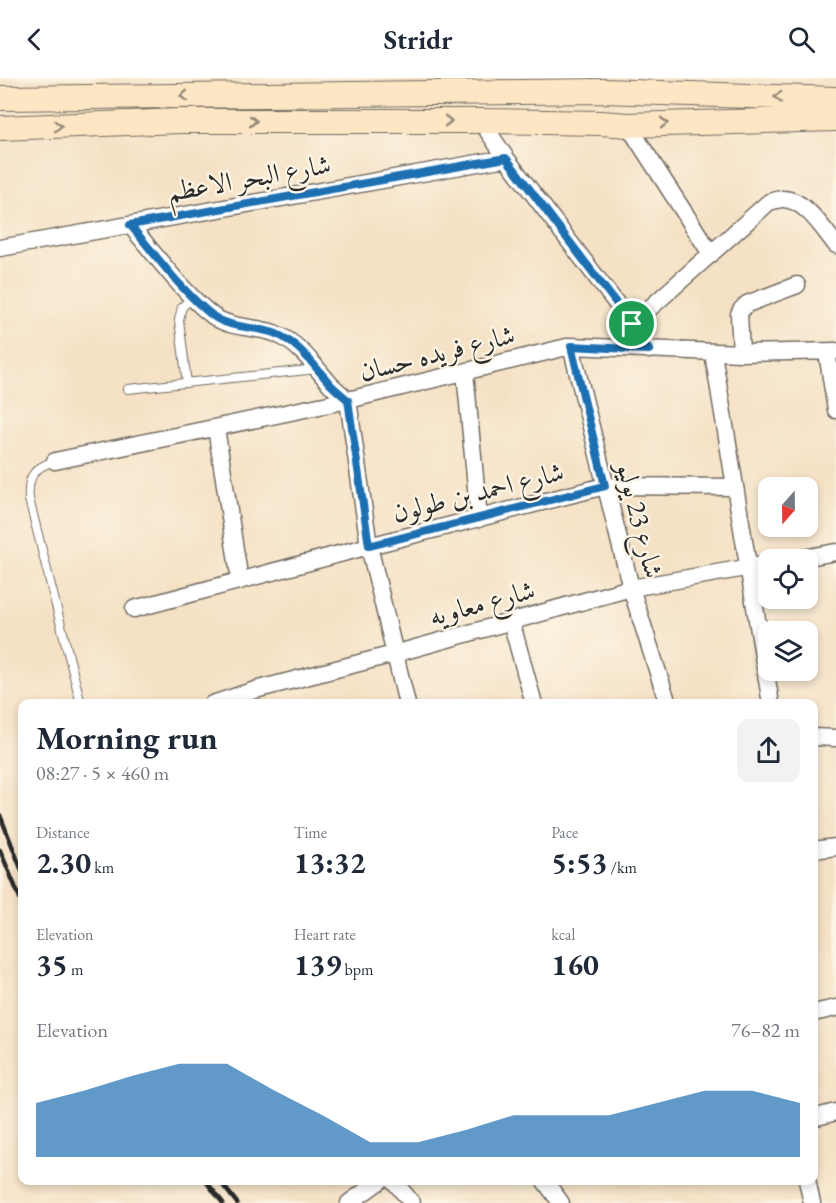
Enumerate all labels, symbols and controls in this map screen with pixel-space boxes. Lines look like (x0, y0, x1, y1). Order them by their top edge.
text: Stridr (384, 22, 452, 57)
icon: back (18, 23, 51, 56)
icon: search (785, 23, 818, 56)
one-way arrow (179, 90, 188, 102)
one-way arrow (773, 91, 782, 103)
one-way arrow (249, 115, 258, 127)
one-way arrow (444, 115, 453, 127)
one-way arrow (660, 117, 669, 130)
one-way arrow (54, 120, 63, 132)
street label: شارع البحر الاعظم (164, 146, 335, 217)
pin (606, 298, 657, 349)
icon: arrive (615, 307, 648, 340)
street label: شارع فريده حسان (355, 316, 520, 394)
street label: شارع احمد بن طولون (388, 453, 569, 535)
street label: شارع 23 يوليو (604, 455, 672, 583)
north arrow (758, 477, 818, 537)
map controls (758, 477, 818, 681)
button: locate (758, 549, 818, 609)
street label: شارع معاويه (425, 572, 540, 638)
button: layers (758, 621, 818, 681)
text: Morning run (36, 716, 218, 759)
button: share (737, 719, 800, 782)
text: 08:27 · 5 × 460 m (36, 760, 169, 786)
text: Distance (36, 822, 89, 843)
text: Time (294, 822, 327, 843)
text: Pace (551, 822, 578, 843)
text: 2.30 (36, 843, 91, 882)
text: 13:32 (294, 843, 366, 882)
text: 5:53 (551, 843, 607, 882)
text: km (91, 857, 114, 878)
text: /km (607, 857, 637, 878)
text: Elevation (36, 924, 94, 945)
text: Heart rate (294, 924, 356, 945)
text: kcal (551, 924, 575, 945)
text: 35 (36, 945, 68, 984)
text: 139 (294, 945, 341, 984)
text: 160 (551, 945, 599, 984)
text: m (68, 959, 83, 980)
text: bpm (341, 959, 373, 980)
text: Elevation (36, 1017, 108, 1043)
text: 76–82 m (731, 1017, 800, 1043)

